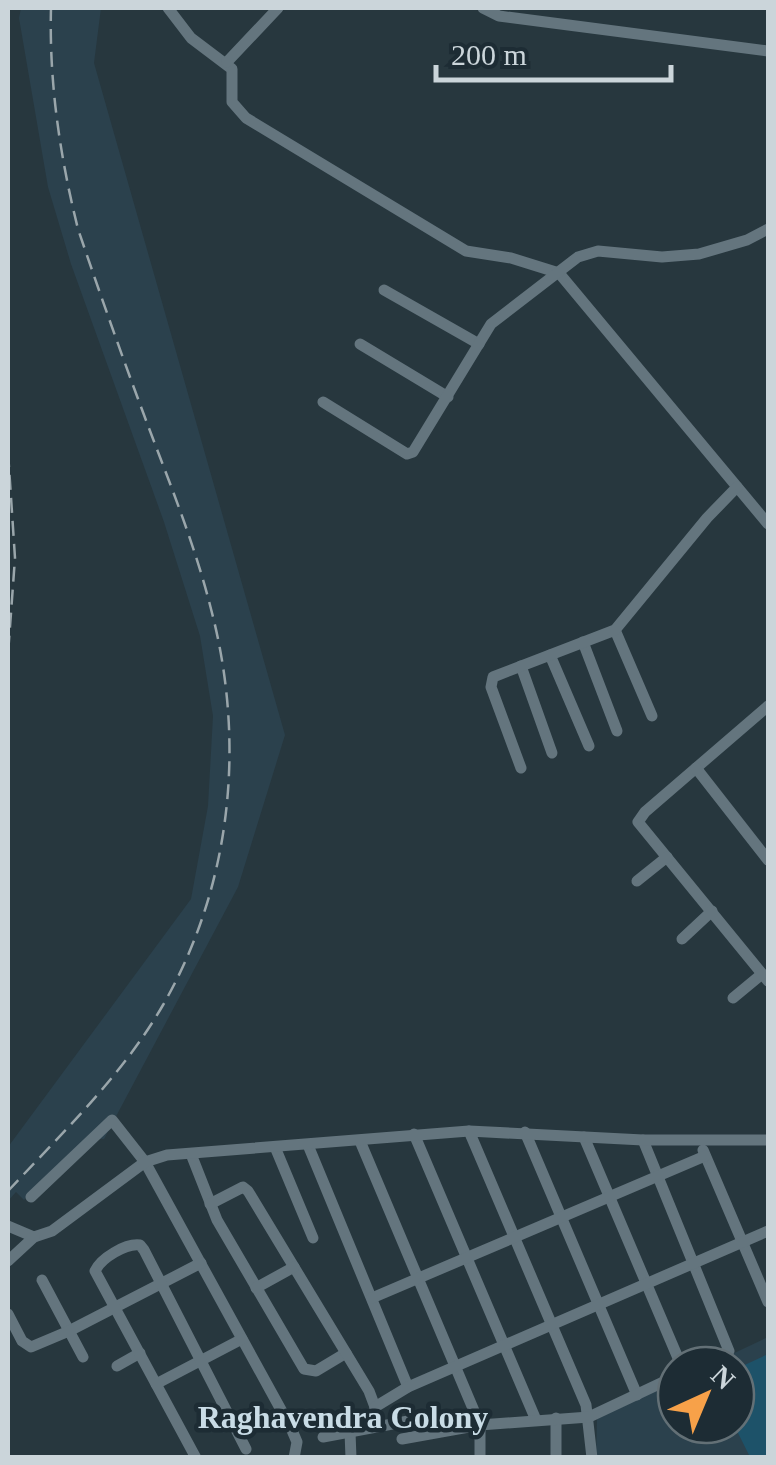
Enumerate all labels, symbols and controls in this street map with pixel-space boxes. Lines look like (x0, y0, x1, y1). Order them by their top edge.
scale bar (436, 20, 671, 82)
text: 200 m (451, 38, 527, 71)
north arrow (656, 1345, 756, 1445)
text: N (705, 1359, 741, 1396)
district label: Raghavendra Colony (198, 1399, 488, 1435)

